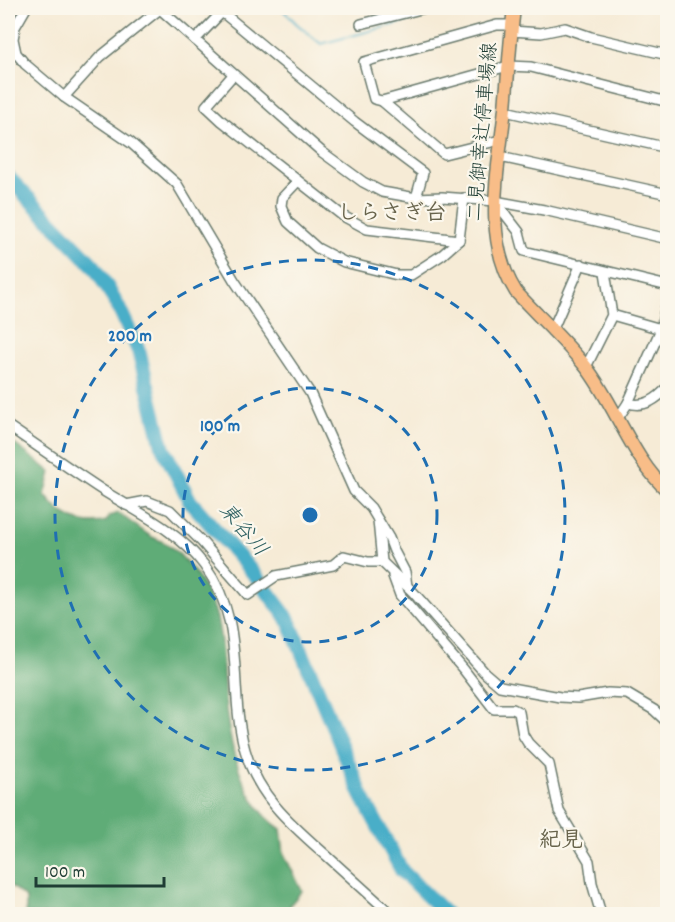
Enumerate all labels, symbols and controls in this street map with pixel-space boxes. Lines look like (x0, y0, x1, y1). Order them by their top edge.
street label: 二見御幸辻停車場線 (462, 41, 506, 223)
district label: しらさぎ台 (337, 199, 447, 230)
text: 200 m (108, 325, 152, 350)
text: 100 m (200, 415, 240, 440)
water label: 東谷川 (210, 497, 274, 565)
centre of rings (300, 505, 320, 525)
district label: 紀見 (539, 826, 583, 857)
scale bar (36, 850, 164, 888)
text: 100 m (45, 861, 85, 886)

